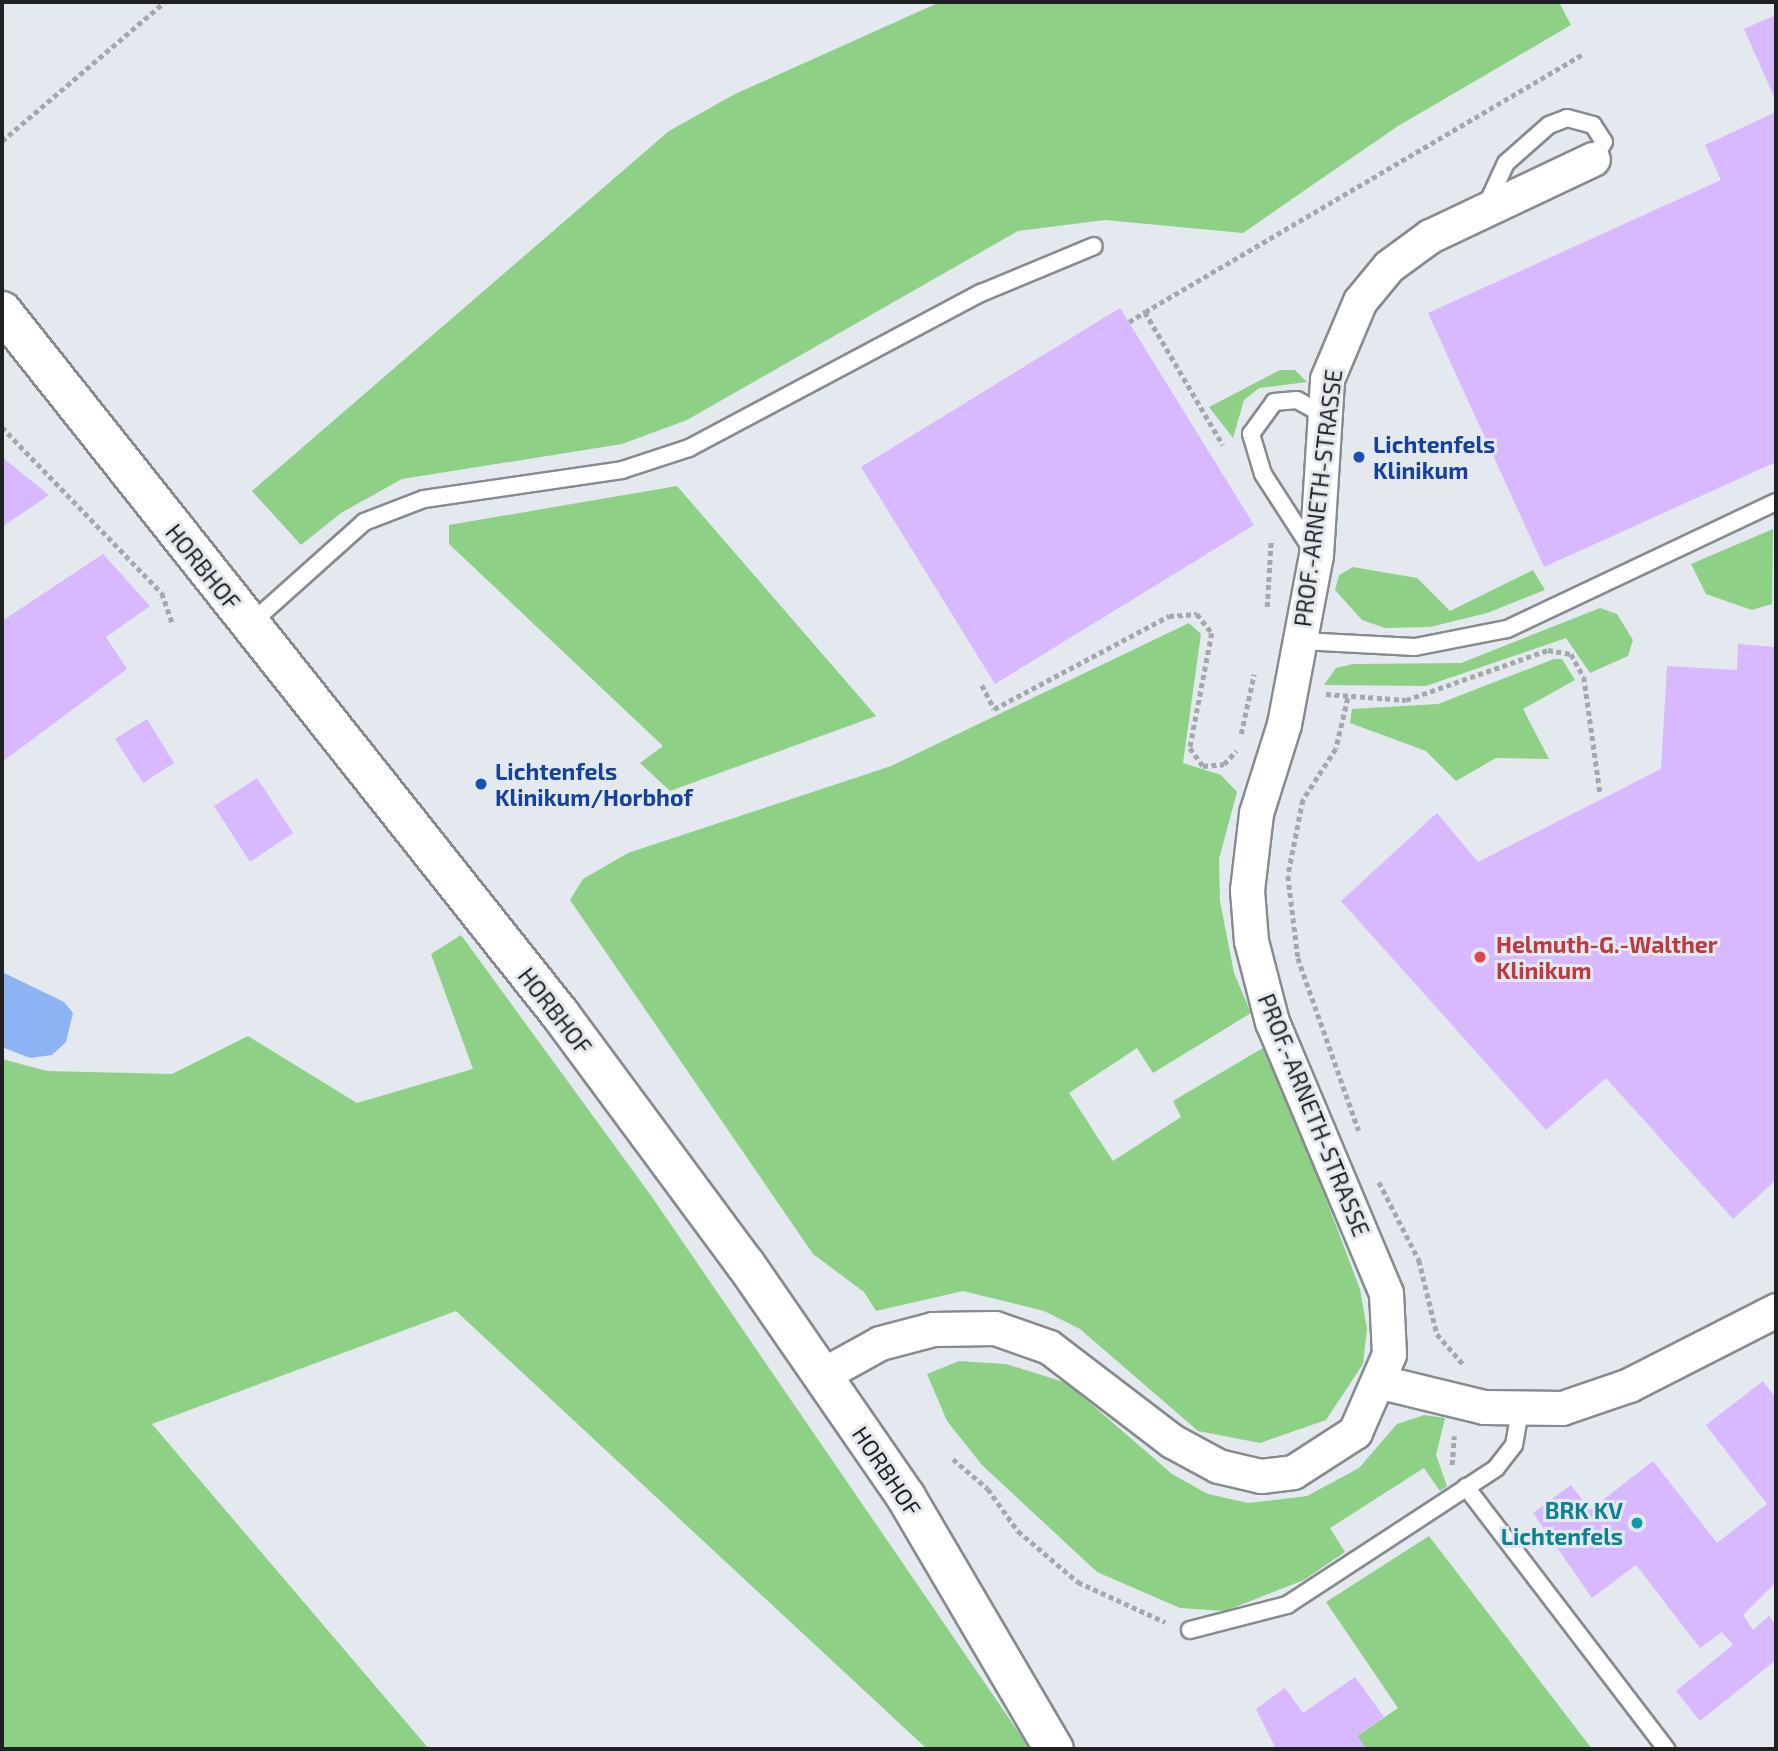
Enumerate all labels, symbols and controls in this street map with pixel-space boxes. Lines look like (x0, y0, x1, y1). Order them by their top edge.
street label: PROF.-ARNETH-STRASSE (1289, 368, 1347, 628)
place label: Lichtenfels Klinikum (1373, 430, 1495, 484)
marker: Lichtenfels Klinikum (1351, 449, 1367, 465)
street label: HORBHOF (160, 519, 246, 615)
place label: Lichtenfels Klinikum/Horbhof (495, 757, 693, 811)
marker: Lichtenfels Klinikum/Horbhof (473, 776, 489, 792)
place label: Helmuth-G.-Walther Klinikum (1496, 930, 1718, 984)
marker: Helmuth-G.-Walther Klinikum (1470, 947, 1490, 967)
street label: HORBHOF (513, 962, 597, 1060)
street label: PROF.-ARNETH-STRASSE (1253, 990, 1375, 1240)
street label: HORBHOF (847, 1421, 927, 1521)
place label: BRK KV Lichtenfels (1501, 1496, 1623, 1550)
marker: BRK KV Lichtenfels (1629, 1515, 1645, 1531)

